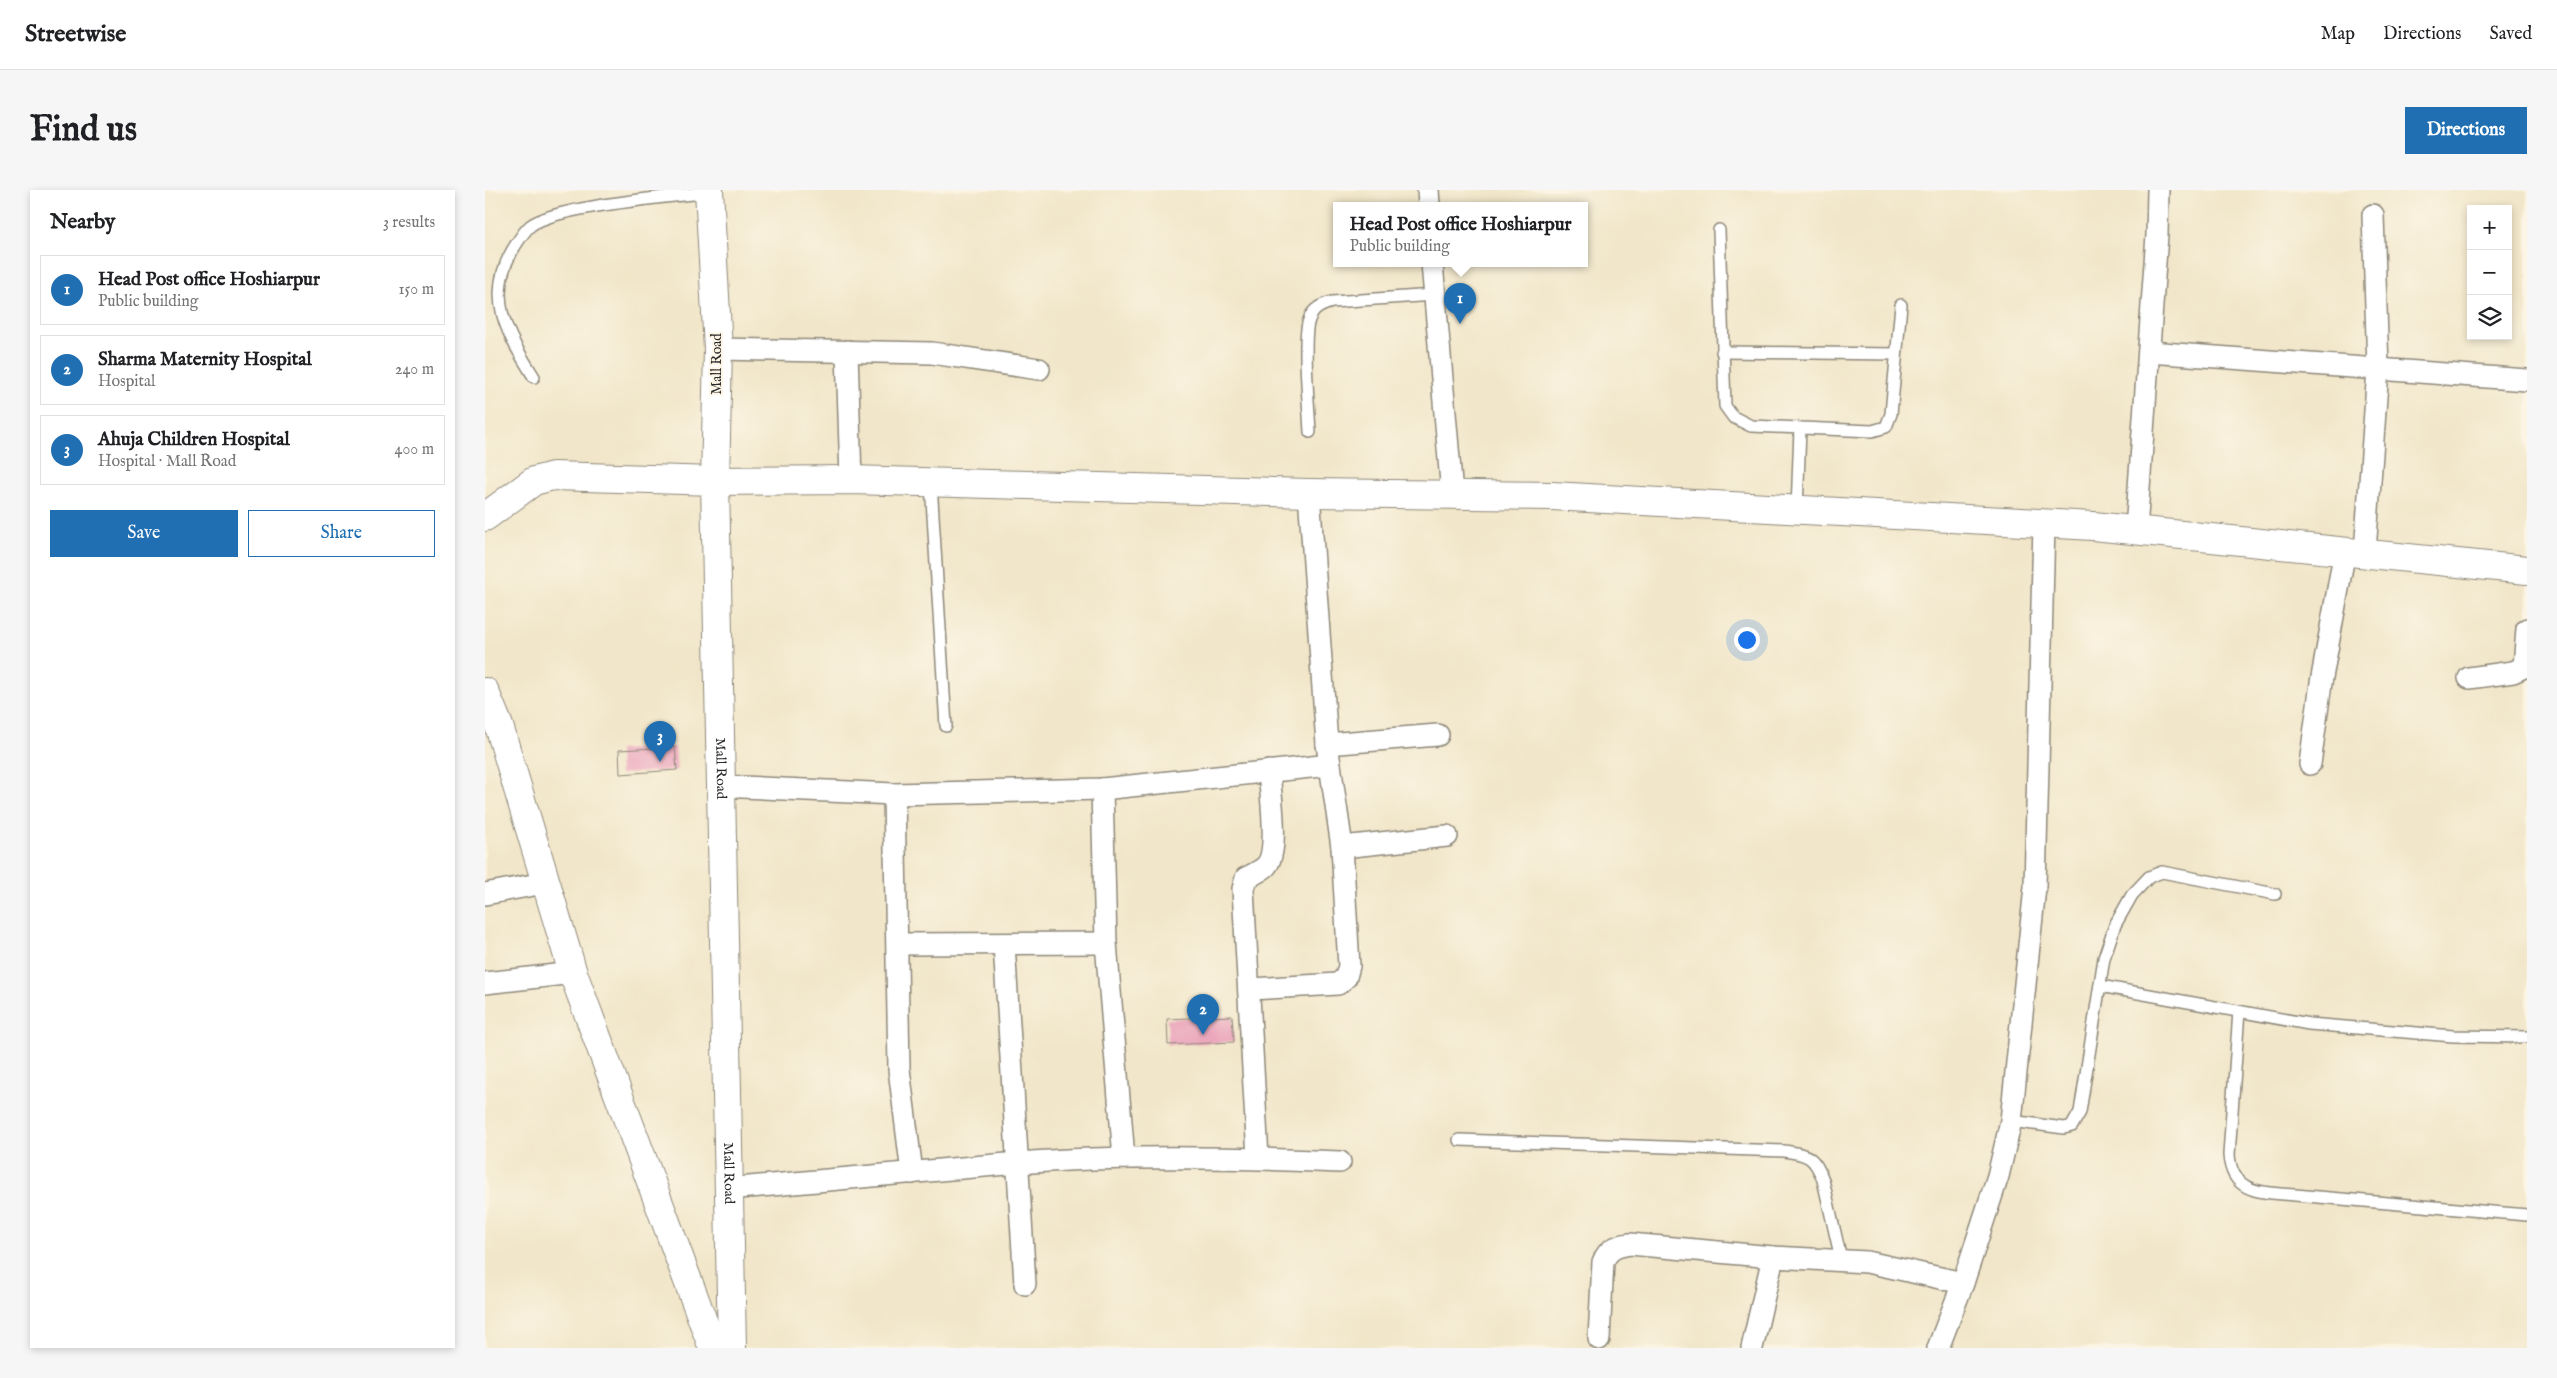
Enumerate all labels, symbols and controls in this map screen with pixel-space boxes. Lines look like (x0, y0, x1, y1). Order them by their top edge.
text: Streetwise (25, 19, 126, 50)
text: Map (2321, 23, 2355, 46)
text: Directions (2383, 23, 2461, 46)
text: Saved (2489, 23, 2532, 46)
button: Directions (2405, 107, 2527, 154)
text: Find us (30, 108, 137, 153)
popup (1333, 202, 1588, 267)
map controls (2467, 205, 2512, 340)
button: + (2467, 205, 2512, 250)
text: Nearby (50, 209, 115, 236)
text: 3 results (383, 213, 435, 233)
text: Head Post office Hoshiarpur (1350, 213, 1571, 237)
text: Public building (1350, 237, 1450, 257)
button: − (2467, 250, 2512, 295)
text: Head Post office Hoshiarpur (98, 268, 320, 292)
text: 1 (64, 280, 70, 300)
text: 150 m (399, 280, 434, 300)
pin: 1 (1444, 283, 1476, 324)
text: Public building (98, 292, 198, 312)
button: layers (2467, 295, 2512, 340)
street label: Mall Road (708, 333, 726, 395)
text: Sharma Maternity Hospital (98, 348, 312, 372)
text: 2 (63, 360, 71, 380)
text: 240 m (395, 360, 434, 380)
text: Hospital (98, 372, 155, 392)
text: Ahuja Children Hospital (98, 428, 290, 452)
text: 3 (64, 440, 70, 460)
text: 400 m (395, 440, 434, 460)
text: Hospital · Mall Road (98, 452, 236, 472)
button: Save (50, 510, 238, 557)
button: Share (248, 510, 435, 557)
your location (1734, 627, 1760, 653)
pin: 3 (644, 721, 676, 762)
street label: Mall Road (711, 737, 730, 800)
pin: 2 (1187, 994, 1219, 1035)
street label: Mall Road (719, 1142, 738, 1205)

